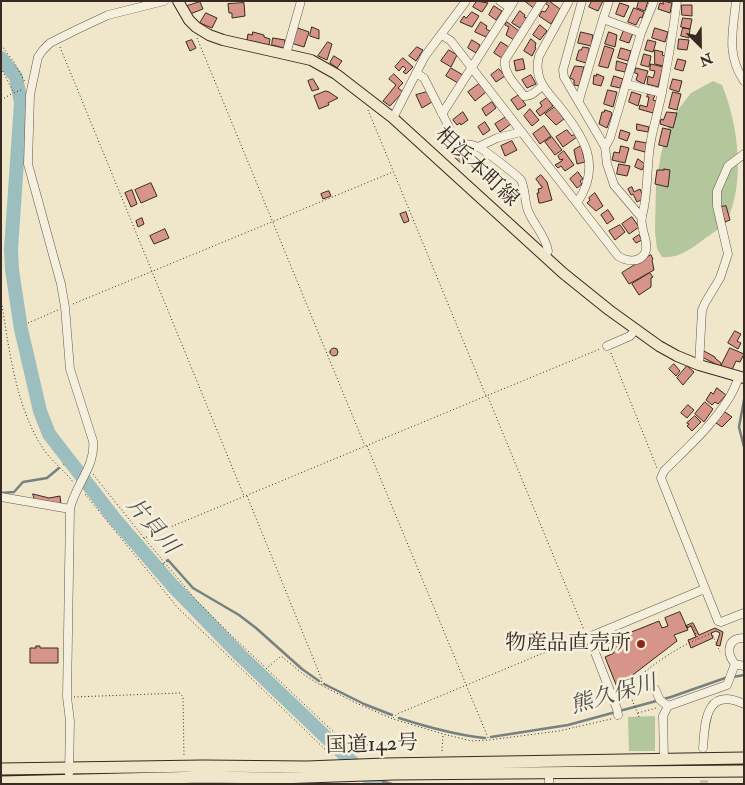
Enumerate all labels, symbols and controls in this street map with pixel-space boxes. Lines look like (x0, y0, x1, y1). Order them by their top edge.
north arrow (675, 20, 725, 70)
text: N (697, 49, 715, 70)
street label: 相浜本町線 (429, 123, 523, 213)
water label: 片貝川 (119, 493, 183, 561)
place label: 物産品直売所 (505, 631, 631, 657)
marker: 物産品直売所 (635, 638, 647, 650)
water label: 熊久保川 (568, 671, 660, 721)
street label: 国道142号 (325, 732, 419, 760)

